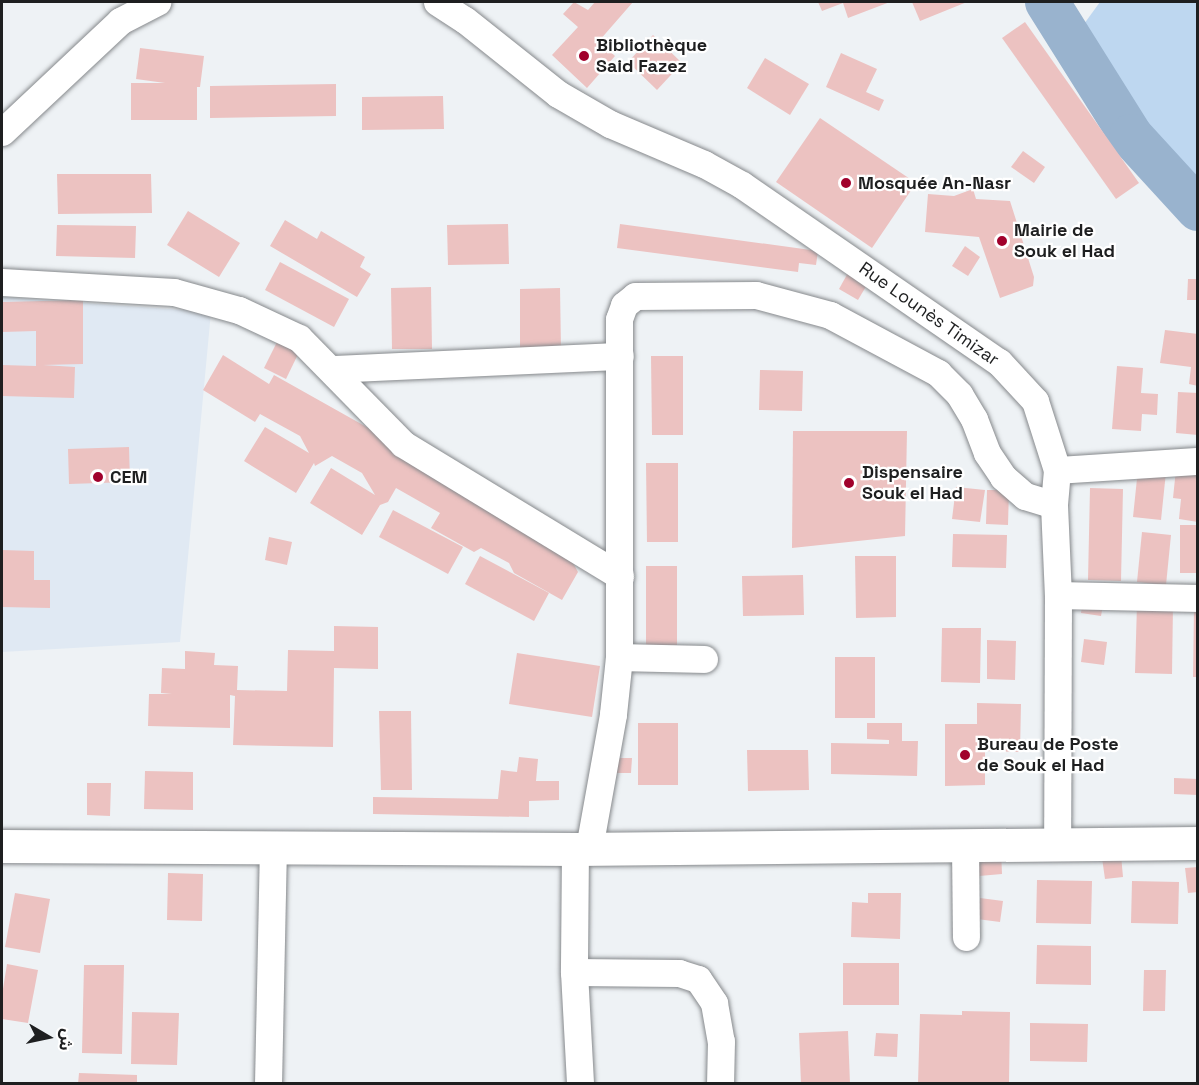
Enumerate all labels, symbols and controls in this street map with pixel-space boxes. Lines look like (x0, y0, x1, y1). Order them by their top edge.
place label: Bibliothèque Said Fazez (596, 35, 707, 78)
marker: Bibliothèque Said Fazez (577, 49, 591, 63)
place label: Mosquée An-Nasr (858, 172, 1011, 194)
marker: Mosquée An-Nasr (839, 176, 853, 190)
place label: Mairie de Souk el Had (1014, 220, 1115, 262)
marker: Mairie de Souk el Had (995, 234, 1009, 248)
street label: Rue Lounès Timizar (855, 257, 1003, 371)
place label: Dispensaire Souk el Had (862, 462, 963, 504)
place label: CEM (110, 466, 147, 488)
marker: CEM (91, 470, 105, 484)
marker: Dispensaire Souk el Had (840, 474, 858, 492)
place label: Bureau de Poste de Souk el Had (977, 734, 1119, 777)
marker: Bureau de Poste de Souk el Had (958, 748, 972, 762)
north arrow (18, 1007, 78, 1067)
text: ش (54, 1027, 78, 1052)

